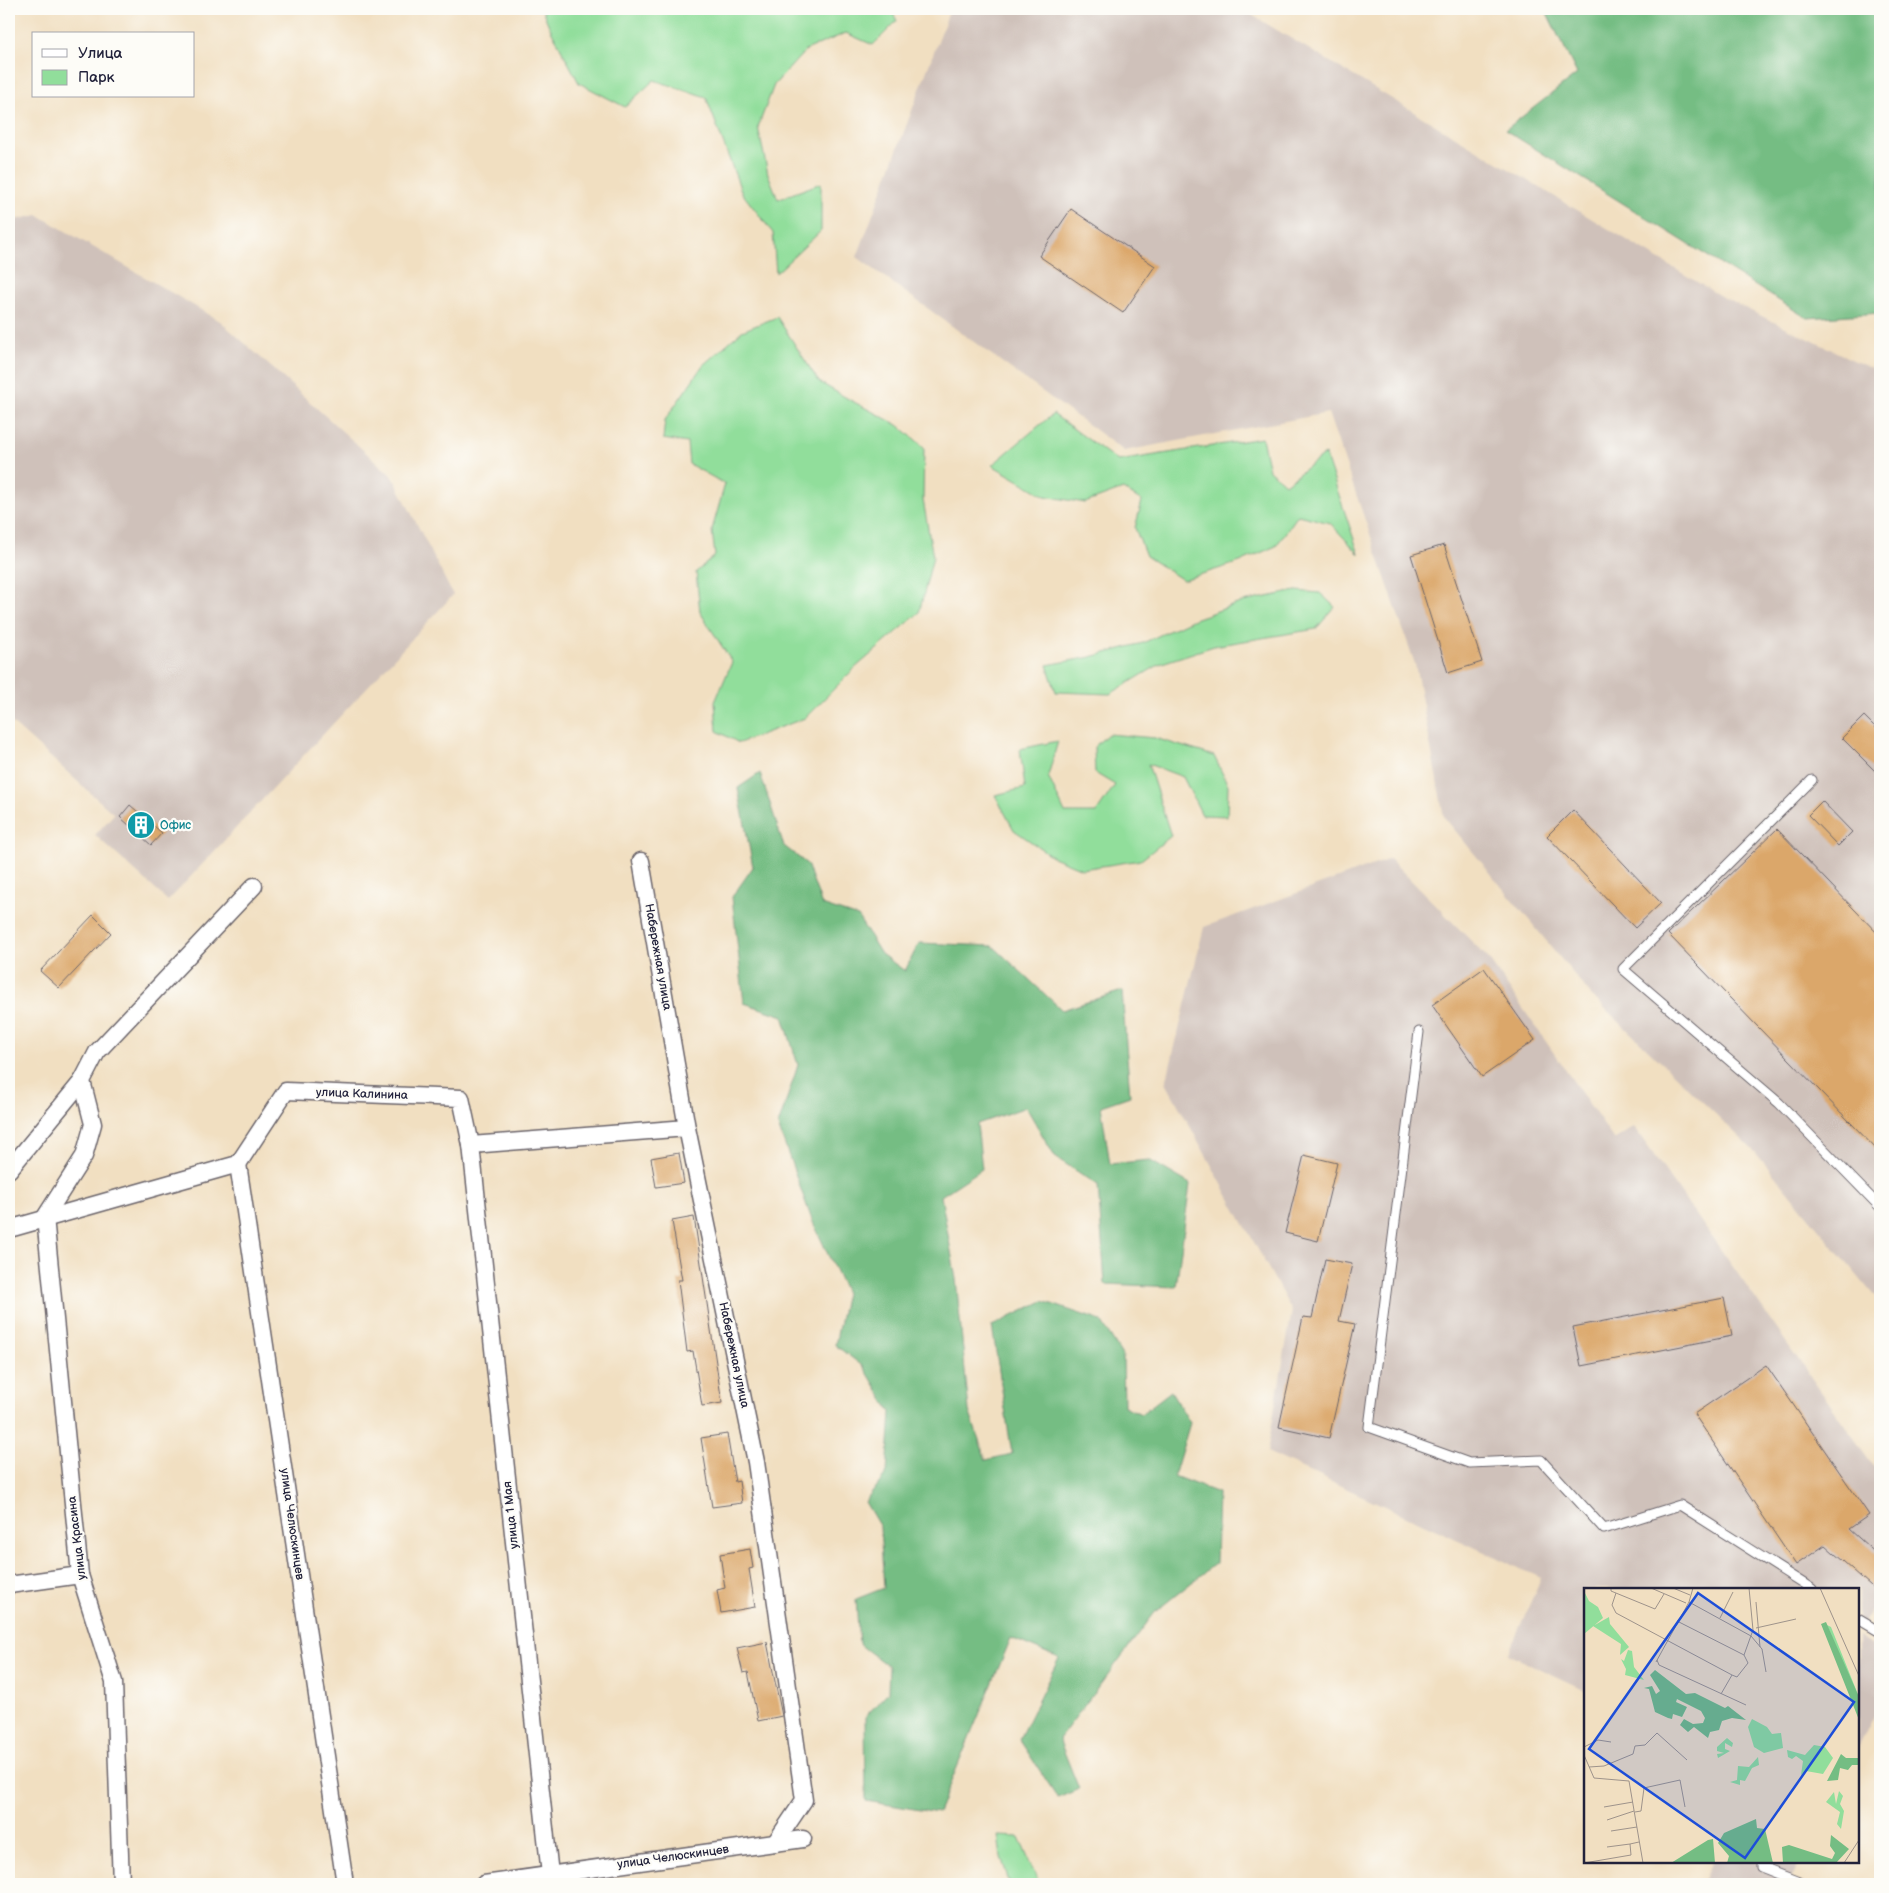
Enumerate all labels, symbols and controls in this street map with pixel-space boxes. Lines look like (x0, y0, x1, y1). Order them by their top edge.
legend (32, 32, 195, 98)
text: Улица (78, 44, 123, 63)
text: Парк (78, 68, 115, 87)
building icon: Офис (126, 810, 156, 840)
place label: Офис (160, 818, 191, 833)
street label: Набережная улица (641, 902, 675, 1012)
street label: улица Калинина (316, 1085, 408, 1103)
street label: Набережная улица (715, 1301, 753, 1409)
street label: улица Челюскинцев (277, 1467, 307, 1582)
street label: улица 1 Мая (500, 1480, 522, 1550)
street label: улица Красина (64, 1495, 90, 1581)
inset map (1584, 1588, 1859, 1863)
street label: улица Челюскинцев (616, 1842, 731, 1872)

